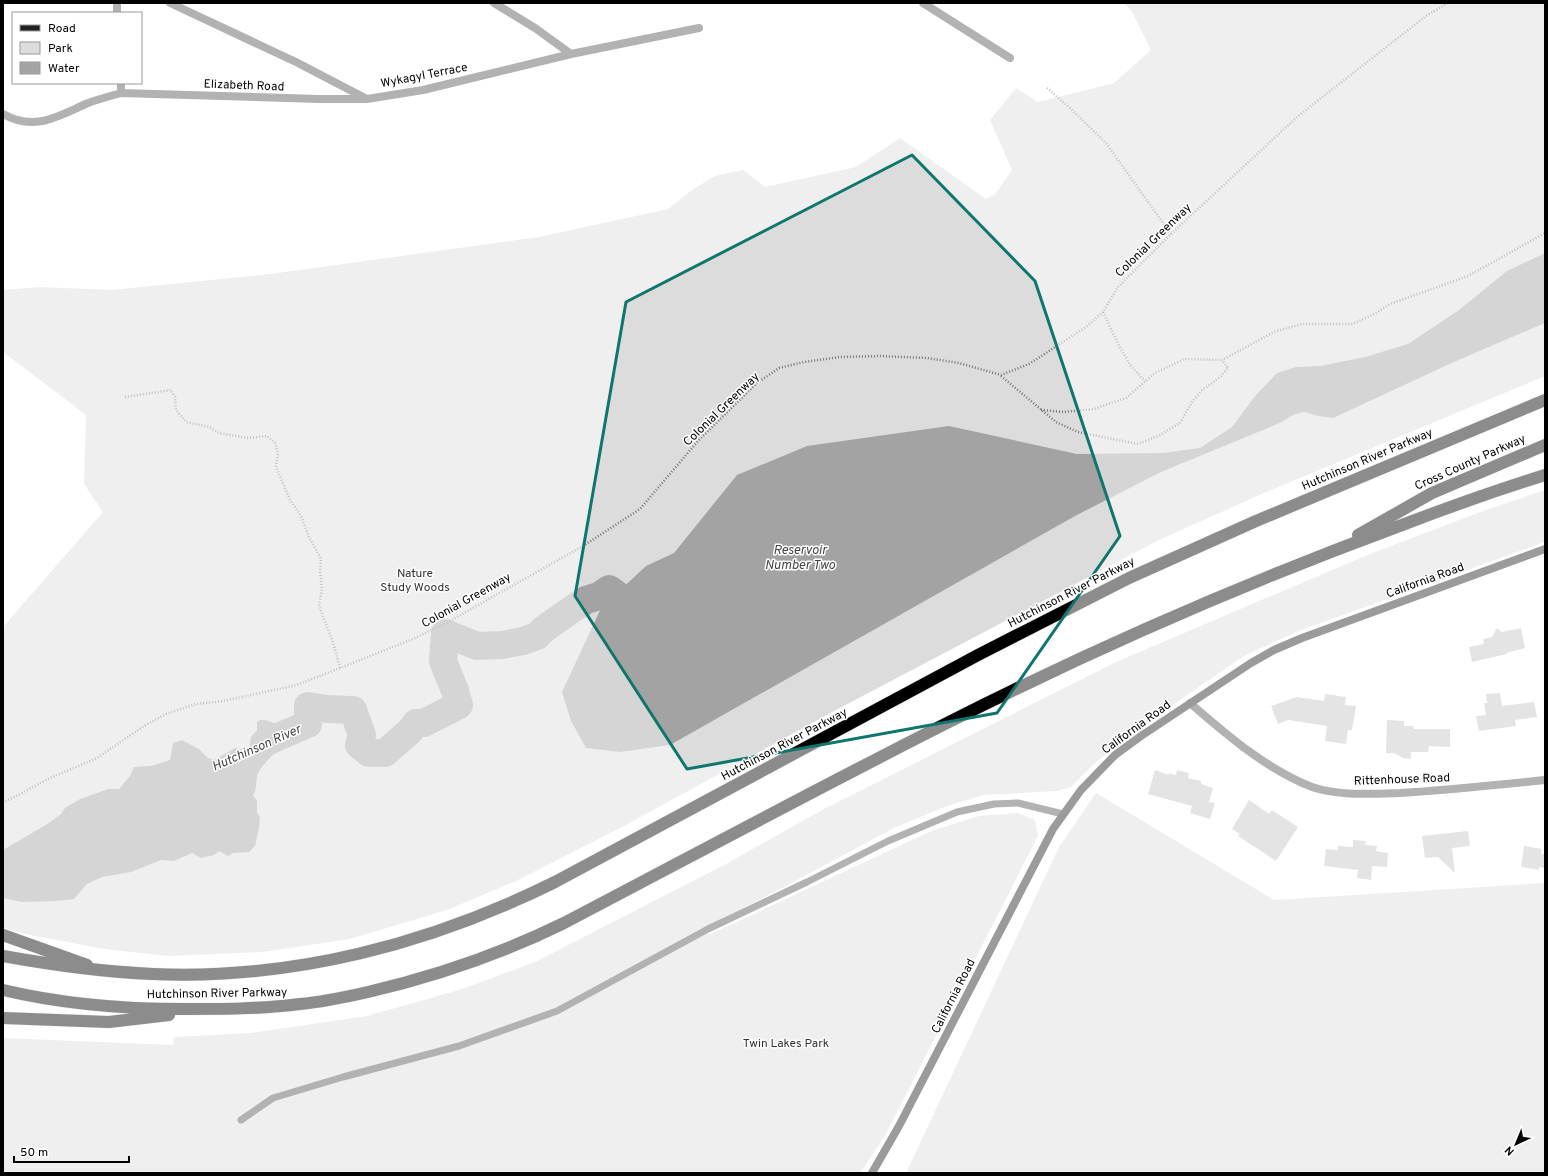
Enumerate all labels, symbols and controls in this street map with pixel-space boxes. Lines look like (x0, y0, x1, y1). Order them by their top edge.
legend (12, 12, 142, 84)
text: Road (48, 21, 76, 37)
text: Park (48, 41, 73, 57)
street label: Wykagyl Terrace (379, 60, 469, 92)
text: Water (48, 61, 80, 77)
street label: Elizabeth Road (203, 77, 285, 95)
street label: Colonial Greenway (1112, 200, 1195, 281)
street label: Colonial Greenway (680, 369, 763, 450)
street label: Hutchinson River Parkway (1299, 425, 1435, 495)
street label: Cross County Parkway (1412, 431, 1528, 495)
water label: Reservoir Number Two (765, 543, 835, 574)
street label: Hutchinson River Parkway (1005, 554, 1138, 632)
street label: California Road (1384, 559, 1467, 602)
park label: Nature Study Woods (380, 566, 450, 596)
street label: Colonial Greenway (419, 570, 514, 632)
street label: California Road (1099, 697, 1174, 758)
street label: Hutchinson River Parkway (719, 705, 850, 785)
water label: Hutchinson River (210, 722, 305, 776)
street label: Rittenhouse Road (1354, 770, 1450, 790)
street label: California Road (928, 956, 980, 1037)
street label: Hutchinson River Parkway (147, 985, 288, 1003)
park label: Twin Lakes Park (743, 1036, 829, 1052)
north arrow (1496, 1124, 1536, 1164)
scale bar (14, 1138, 129, 1164)
text: N (1502, 1143, 1517, 1158)
text: 50 m (20, 1145, 48, 1161)

